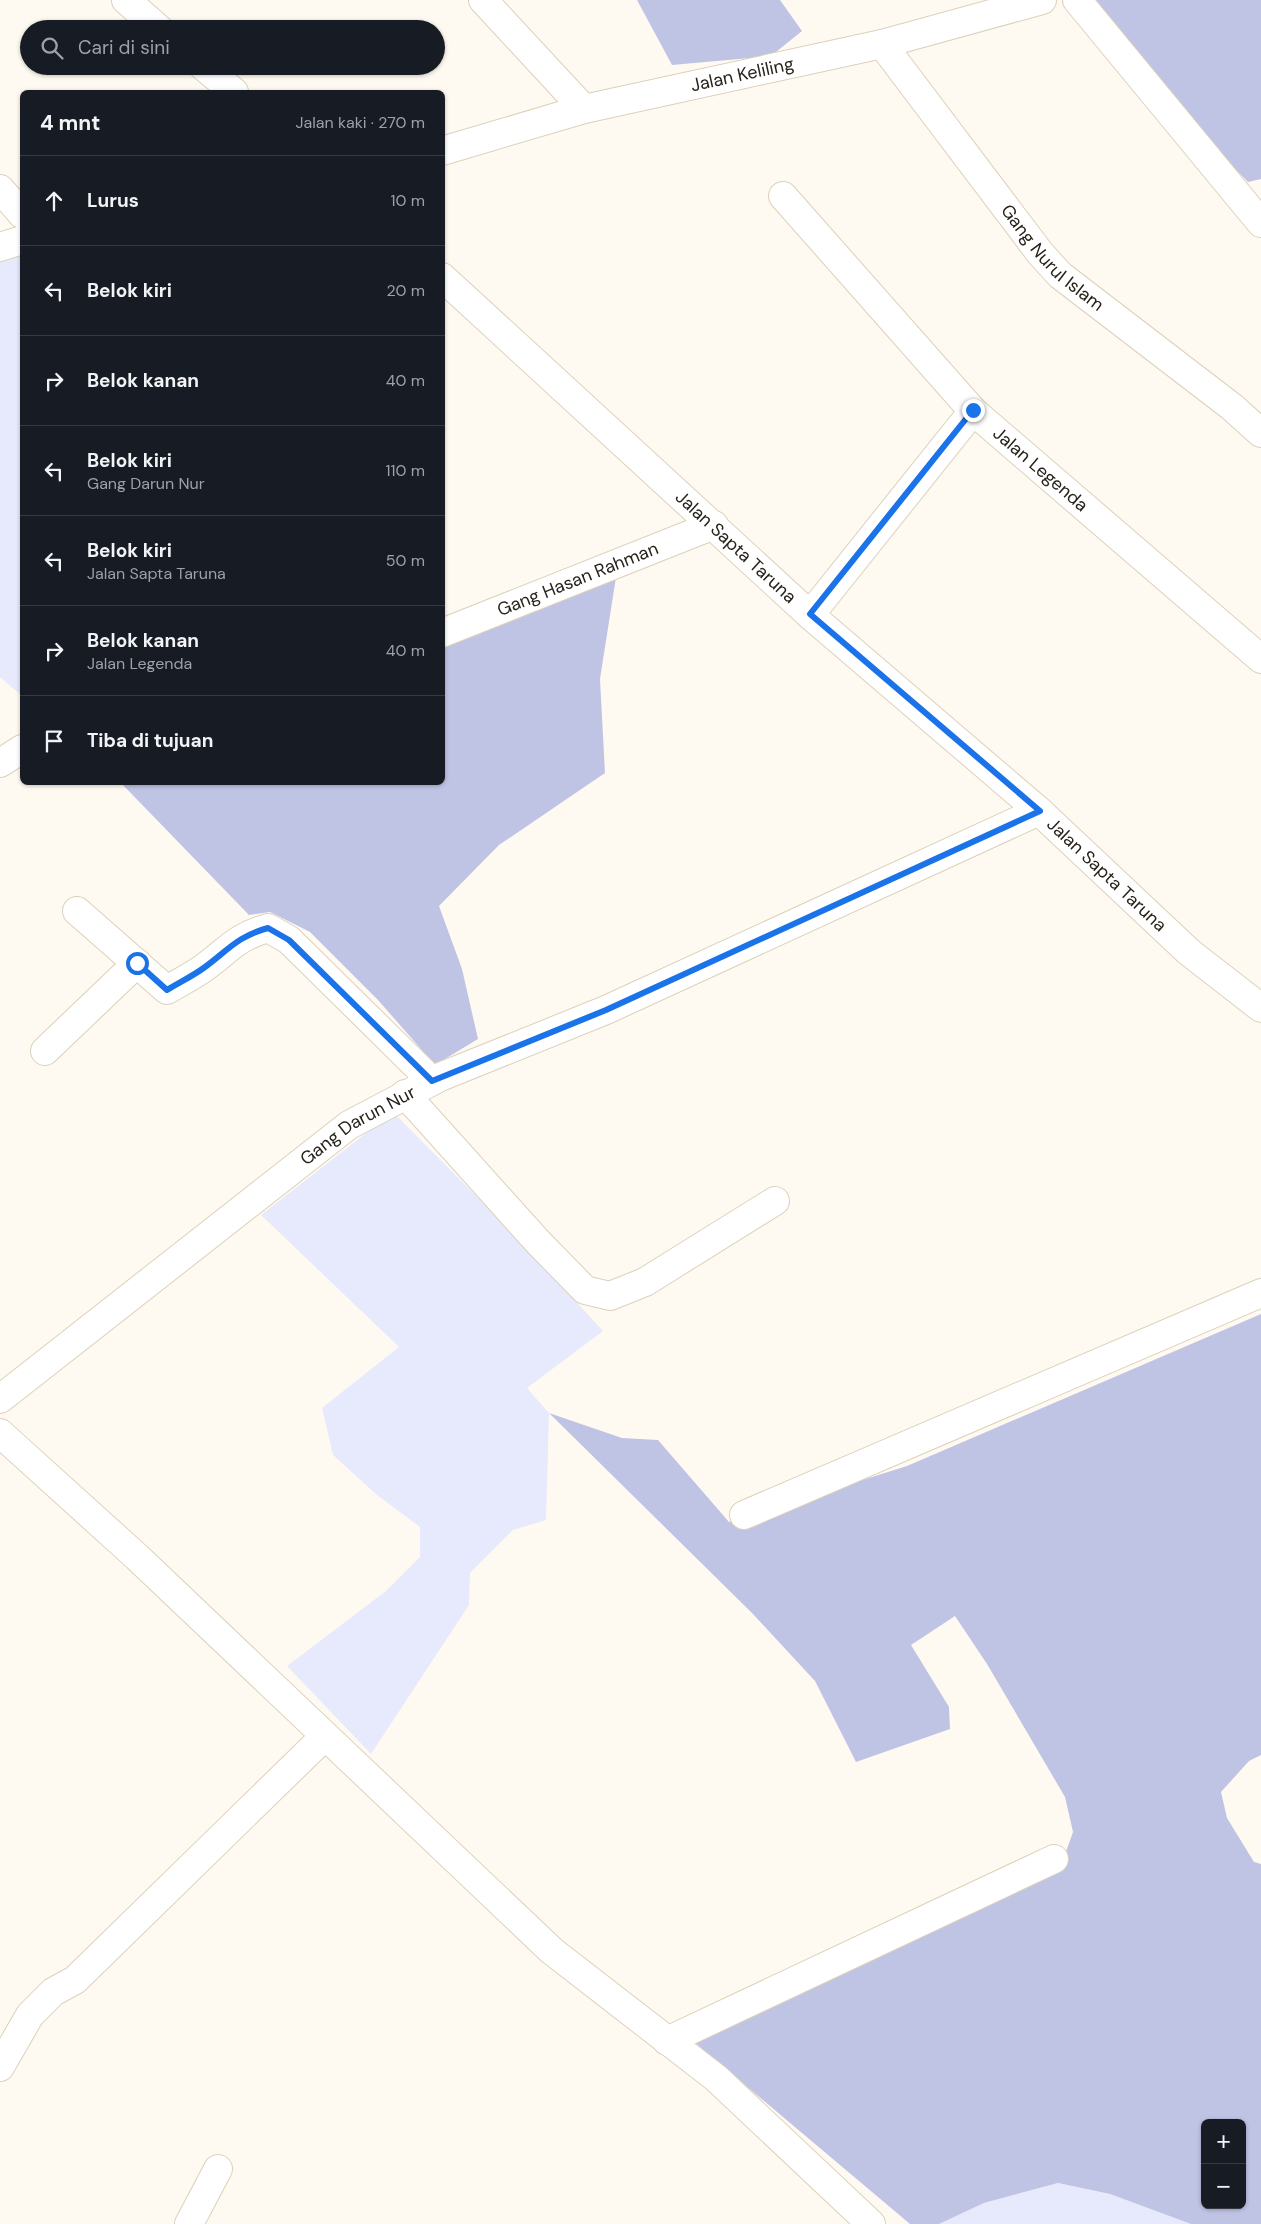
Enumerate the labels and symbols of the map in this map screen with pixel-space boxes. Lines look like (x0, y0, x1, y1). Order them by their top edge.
street label: Jalan Keliling (688, 52, 796, 97)
street label: Gang Nurul Islam (995, 199, 1109, 316)
route end (962, 399, 985, 422)
street label: Jalan Legenda (988, 421, 1093, 517)
street label: Jalan Sapta Taruna (670, 485, 802, 609)
street label: Gang Hasan Rahman (494, 536, 662, 622)
street label: Jalan Sapta Taruna (1042, 812, 1172, 937)
route start (126, 952, 149, 975)
street label: Gang Darun Nur (295, 1080, 420, 1171)

